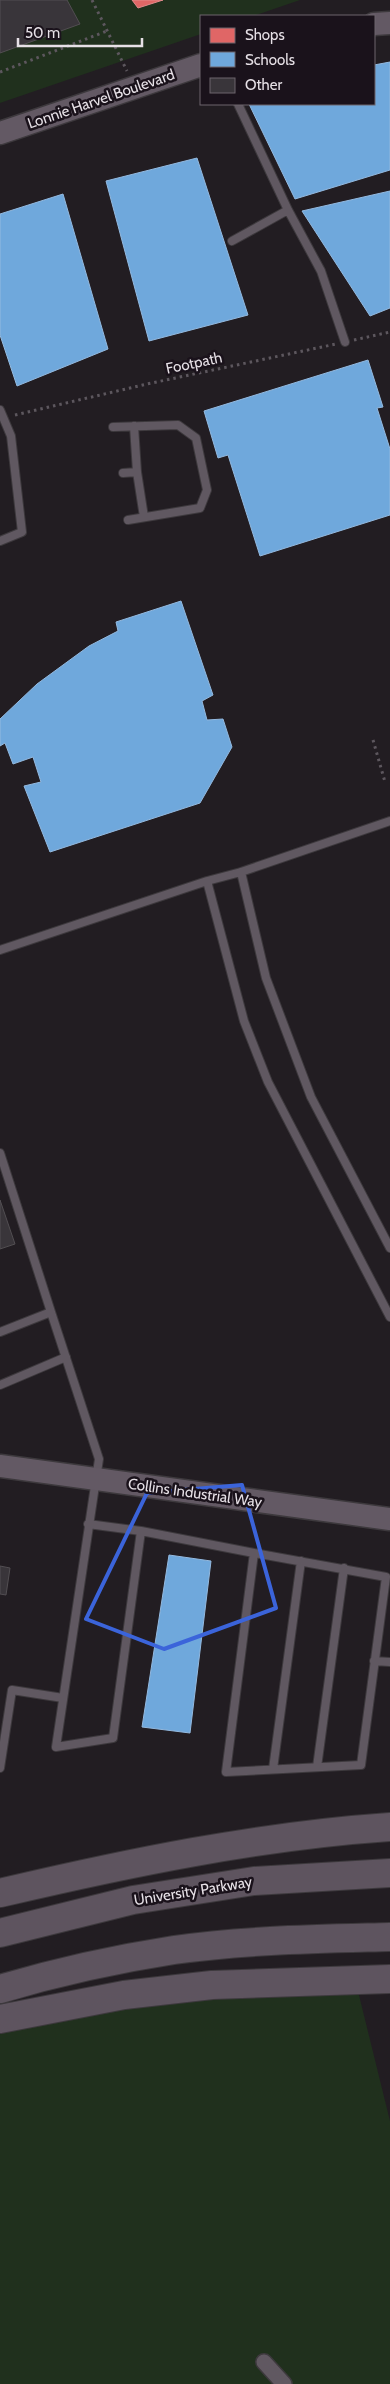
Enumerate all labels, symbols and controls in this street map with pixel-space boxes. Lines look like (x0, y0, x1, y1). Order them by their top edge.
scale bar (18, 15, 141, 47)
legend (200, 15, 375, 105)
text: 50 m (25, 24, 60, 42)
text: Shops (245, 26, 285, 44)
text: Schools (245, 51, 295, 69)
street label: Lonnie Harvel Boulevard (25, 65, 177, 133)
text: Other (245, 76, 282, 94)
street label: Footpath (164, 348, 224, 378)
street label: Collins Industrial Way (127, 1475, 264, 1511)
street label: University Parkway (133, 1873, 254, 1909)

